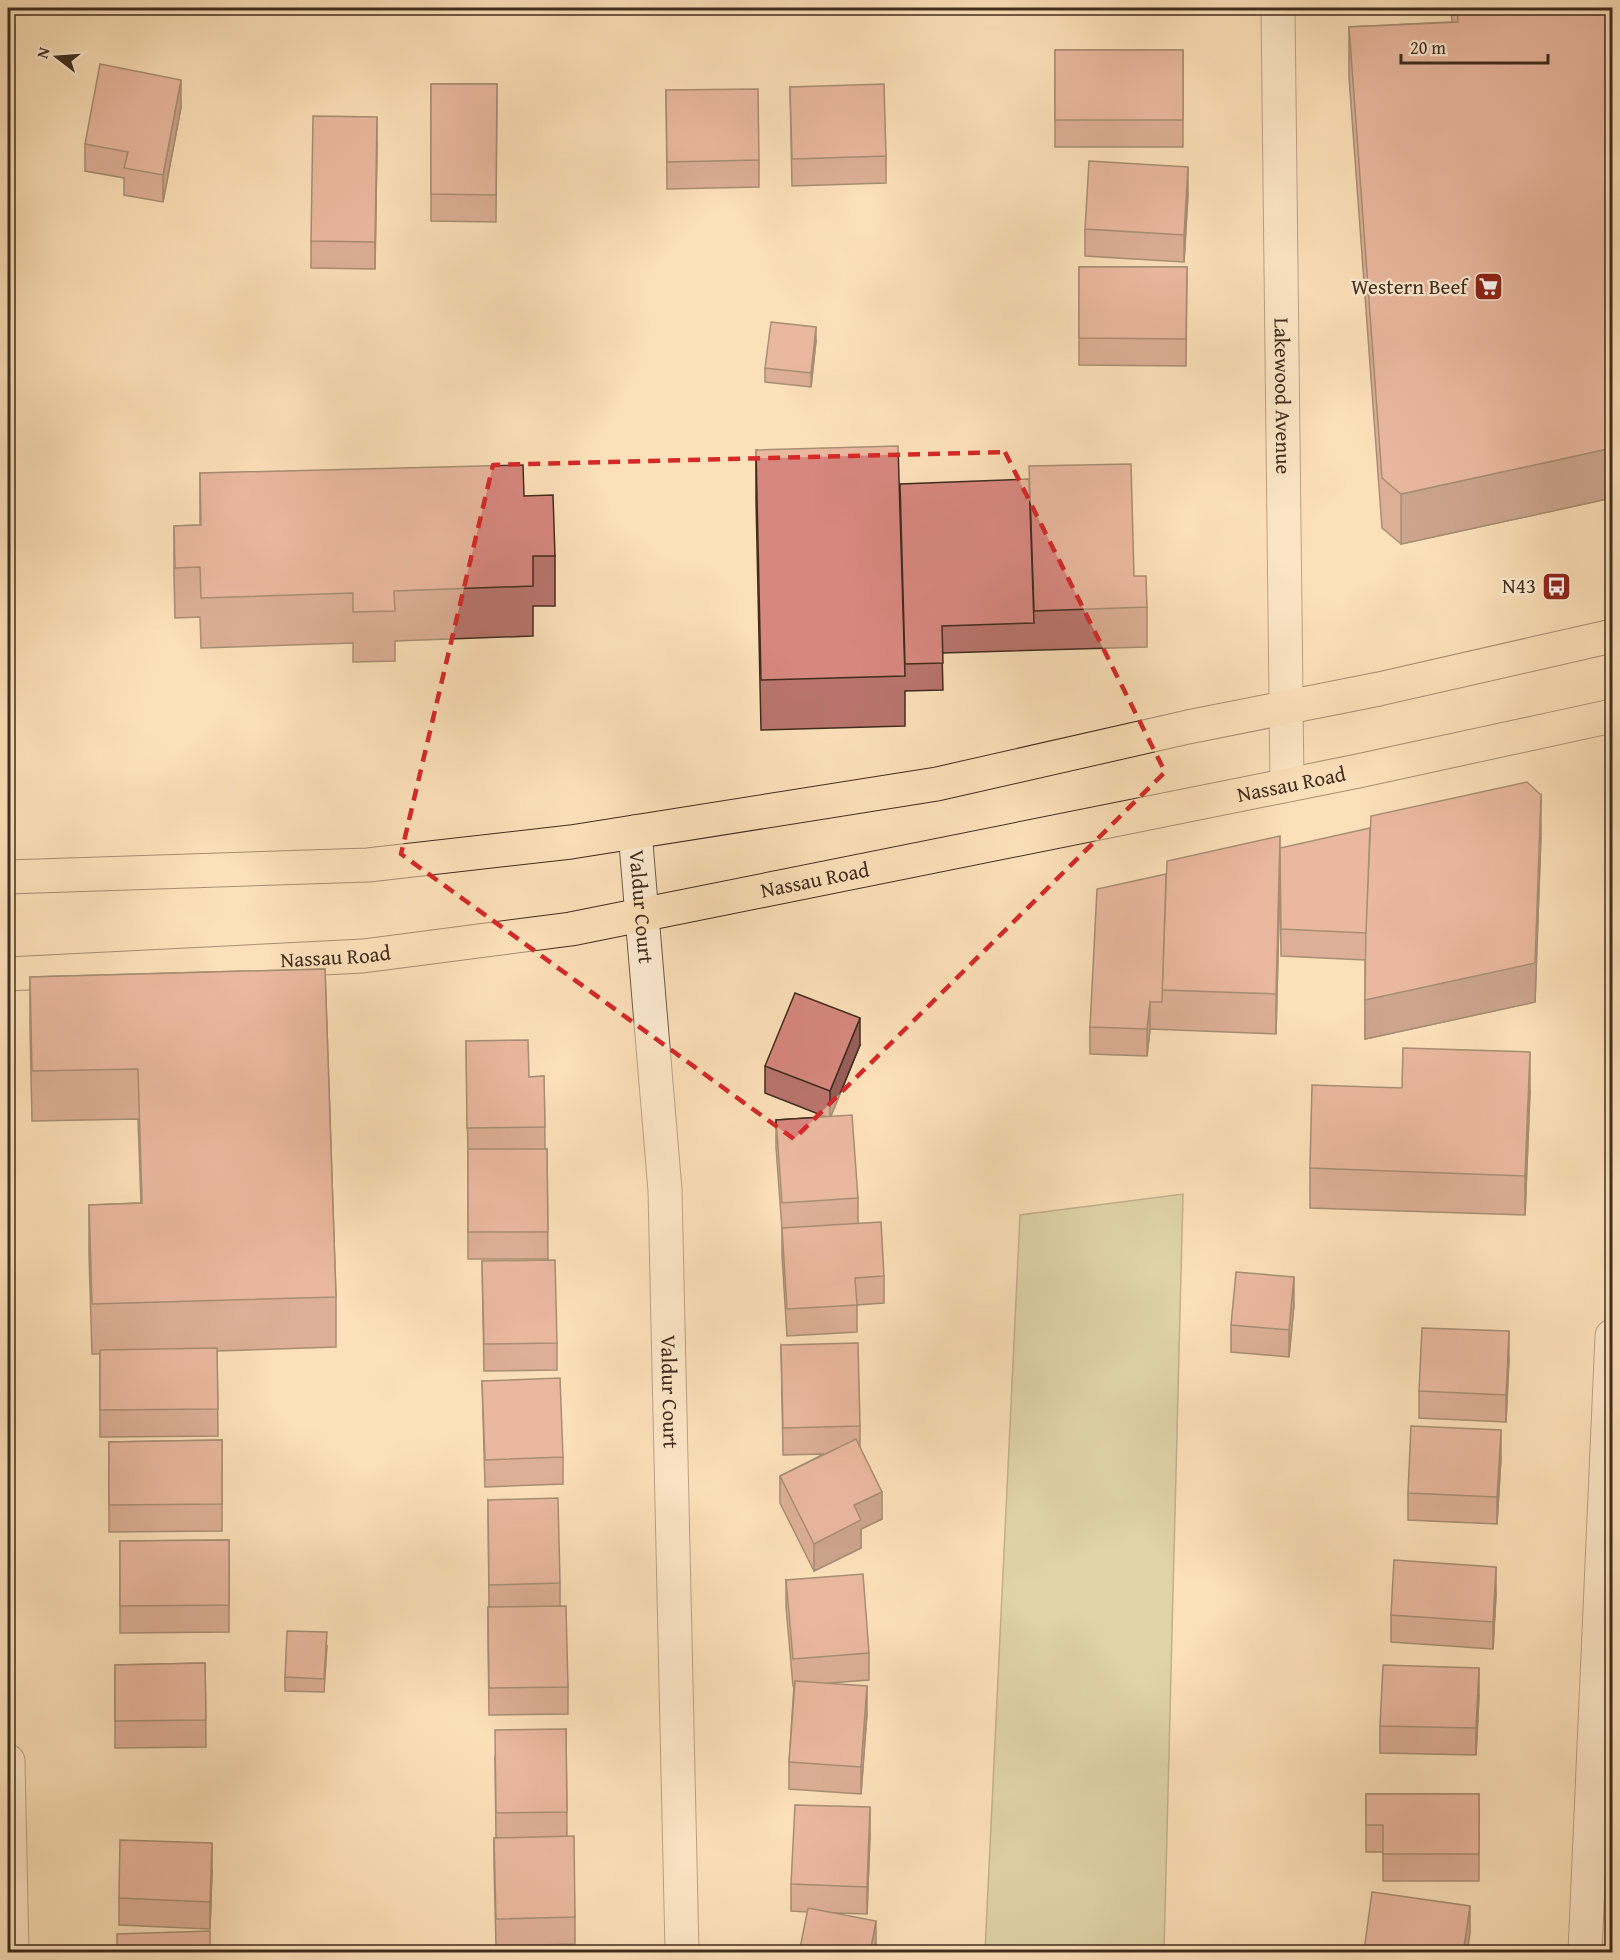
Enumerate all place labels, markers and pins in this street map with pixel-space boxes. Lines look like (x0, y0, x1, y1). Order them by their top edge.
place label: Western Beef (1351, 271, 1469, 302)
supermarket icon: Western Beef (1472, 271, 1504, 303)
place label: N43 (1502, 570, 1536, 601)
bus stop icon: N43 (1541, 570, 1573, 602)

